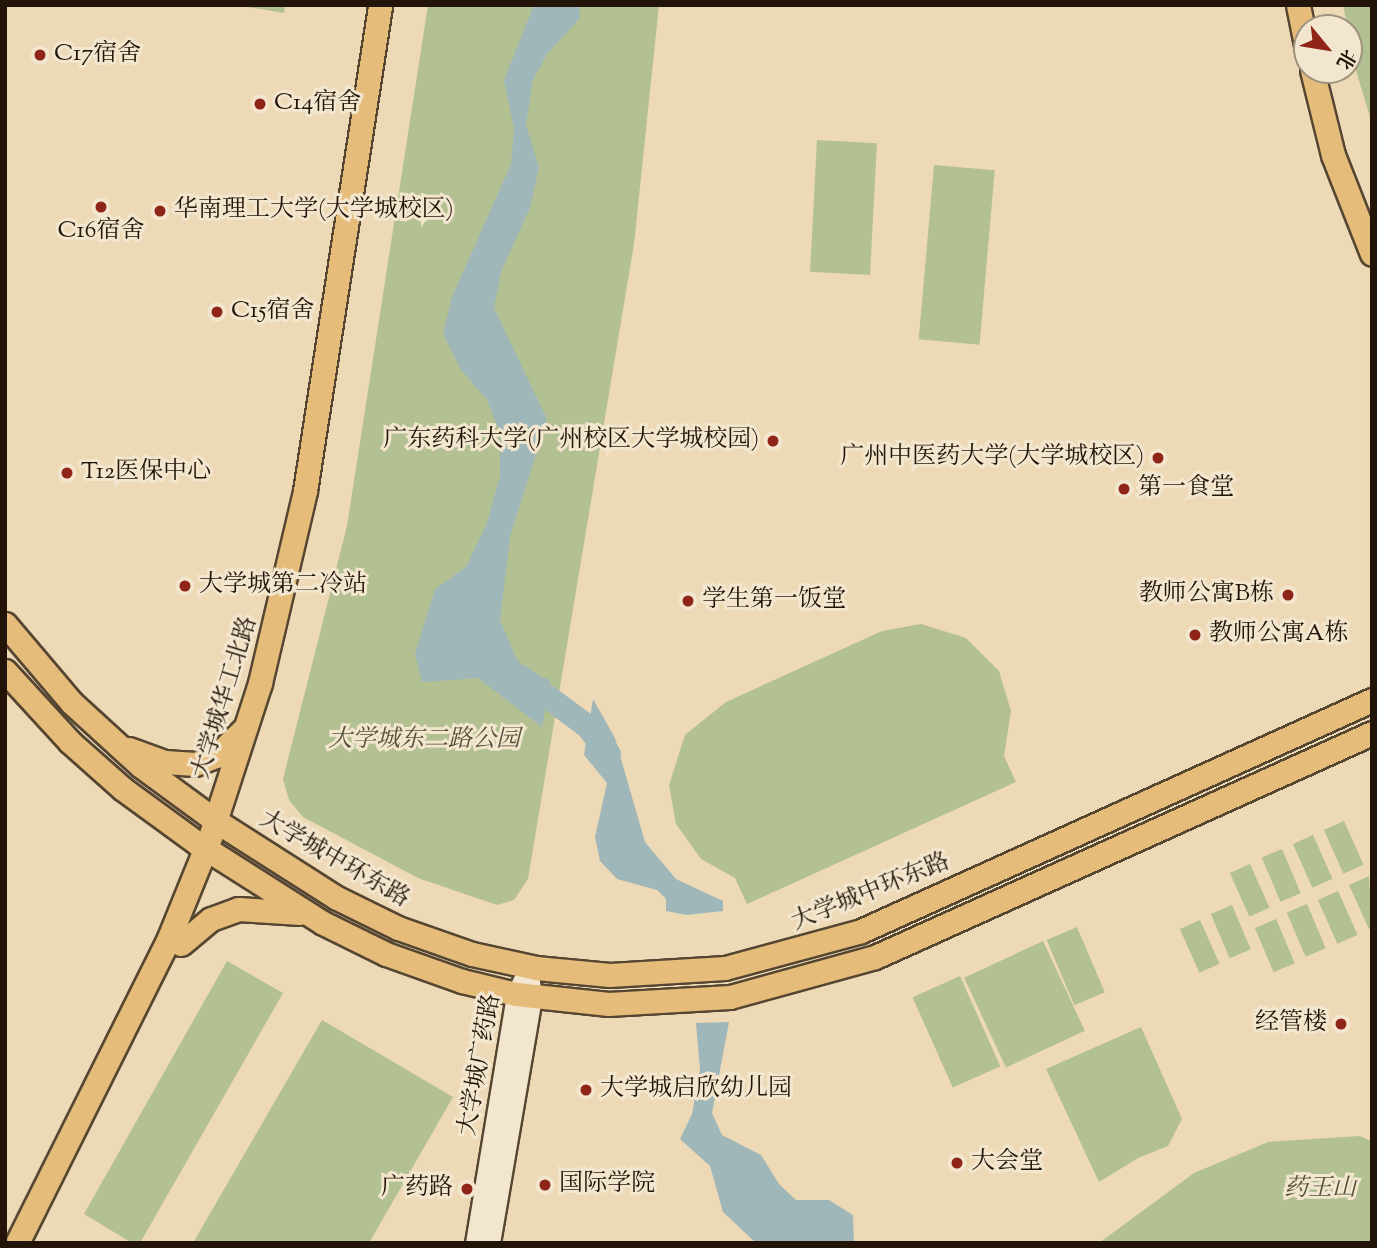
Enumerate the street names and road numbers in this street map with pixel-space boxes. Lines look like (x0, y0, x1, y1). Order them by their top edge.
street label: 大学城华工北路 (188, 613, 264, 783)
street label: 大学城中环东路 (254, 806, 414, 914)
street label: 大学城中环东路 (788, 848, 954, 938)
street label: 大学城广药路 (454, 992, 508, 1138)

